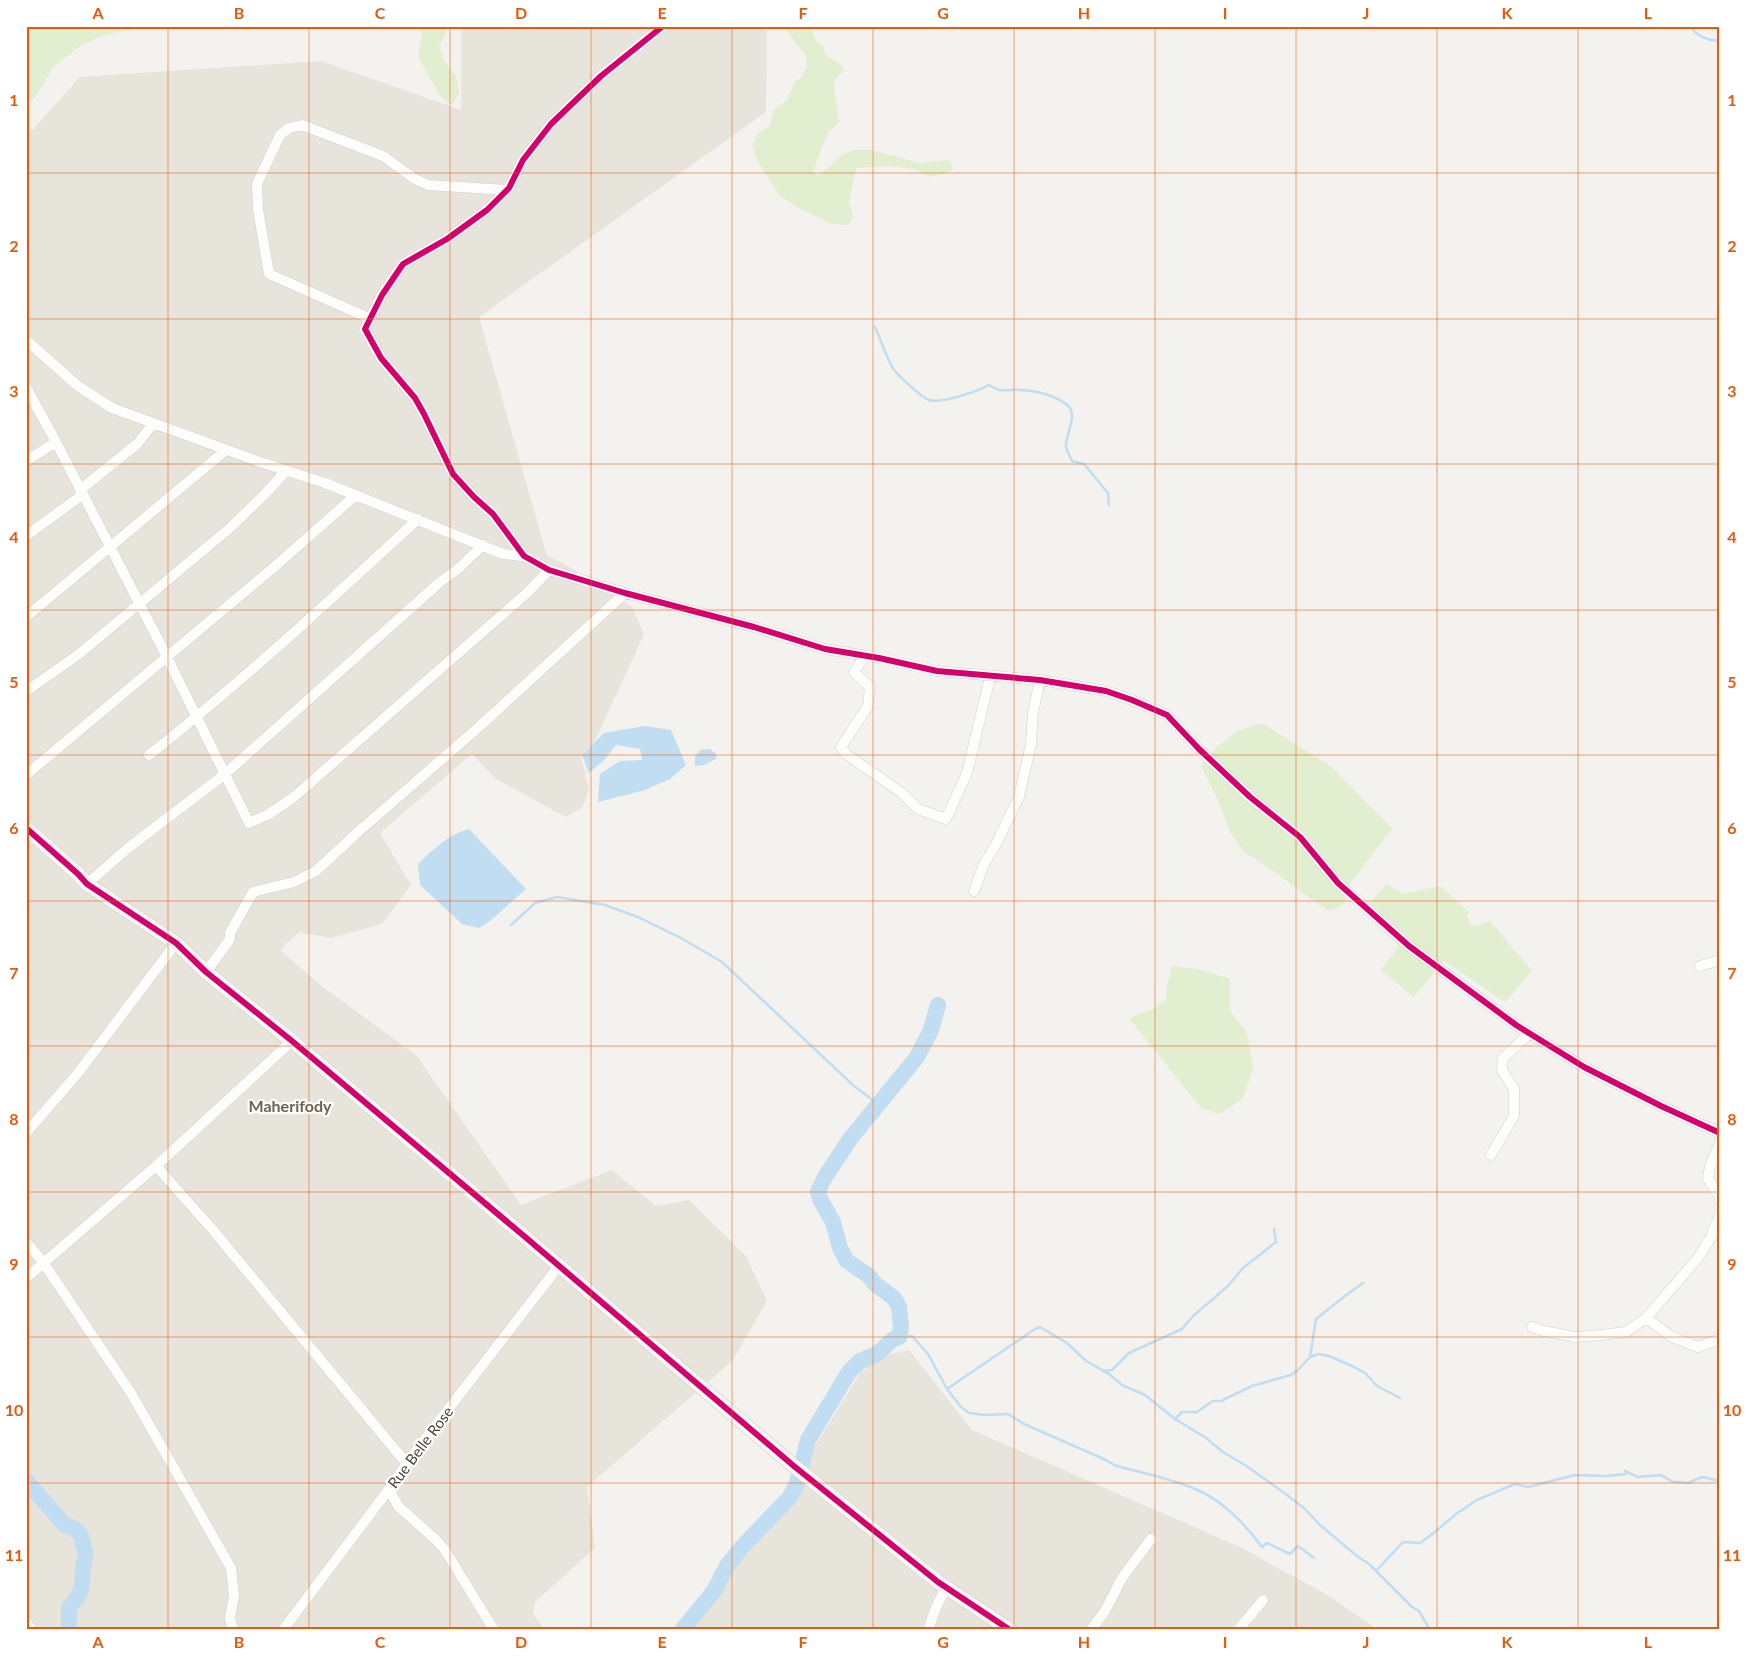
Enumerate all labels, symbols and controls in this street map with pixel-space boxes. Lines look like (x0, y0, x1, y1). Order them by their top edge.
text: A (91, 3, 104, 22)
text: B (234, 3, 244, 22)
text: C (375, 3, 386, 22)
text: D (515, 3, 527, 22)
text: E (657, 3, 667, 22)
text: F (798, 3, 808, 22)
text: G (937, 3, 949, 22)
text: H (1078, 3, 1090, 22)
text: I (1223, 3, 1227, 22)
text: J (1363, 3, 1369, 22)
text: K (1502, 3, 1514, 22)
text: L (1644, 3, 1653, 22)
text: 1 (9, 90, 19, 109)
text: 1 (1727, 90, 1737, 109)
text: 2 (9, 236, 19, 255)
text: 2 (1727, 236, 1737, 255)
text: 3 (9, 381, 19, 400)
text: 3 (1727, 381, 1737, 400)
text: 4 (9, 527, 19, 546)
text: 4 (1727, 527, 1737, 546)
text: 5 (9, 672, 19, 691)
text: 5 (1727, 672, 1737, 691)
text: 6 (9, 818, 19, 837)
text: 6 (1727, 818, 1737, 837)
text: 7 (9, 963, 19, 982)
text: 7 (1727, 963, 1737, 982)
district label: Maherifody (249, 1096, 332, 1115)
text: 8 (9, 1109, 19, 1128)
text: 8 (1727, 1109, 1737, 1128)
text: 9 (9, 1254, 19, 1273)
text: 9 (1727, 1254, 1737, 1273)
text: 10 (5, 1400, 23, 1419)
text: 10 (1723, 1400, 1741, 1419)
street label: Rue Belle Rose (384, 1403, 457, 1491)
text: 11 (5, 1545, 23, 1564)
text: 11 (1723, 1545, 1741, 1564)
text: A (91, 1632, 104, 1651)
text: B (234, 1632, 244, 1651)
text: C (375, 1632, 386, 1651)
text: D (515, 1632, 527, 1651)
text: E (657, 1632, 667, 1651)
text: F (798, 1632, 808, 1651)
text: G (937, 1632, 949, 1651)
text: H (1078, 1632, 1090, 1651)
text: I (1223, 1632, 1227, 1651)
text: J (1363, 1632, 1369, 1651)
text: K (1502, 1632, 1514, 1651)
text: L (1644, 1632, 1653, 1651)

